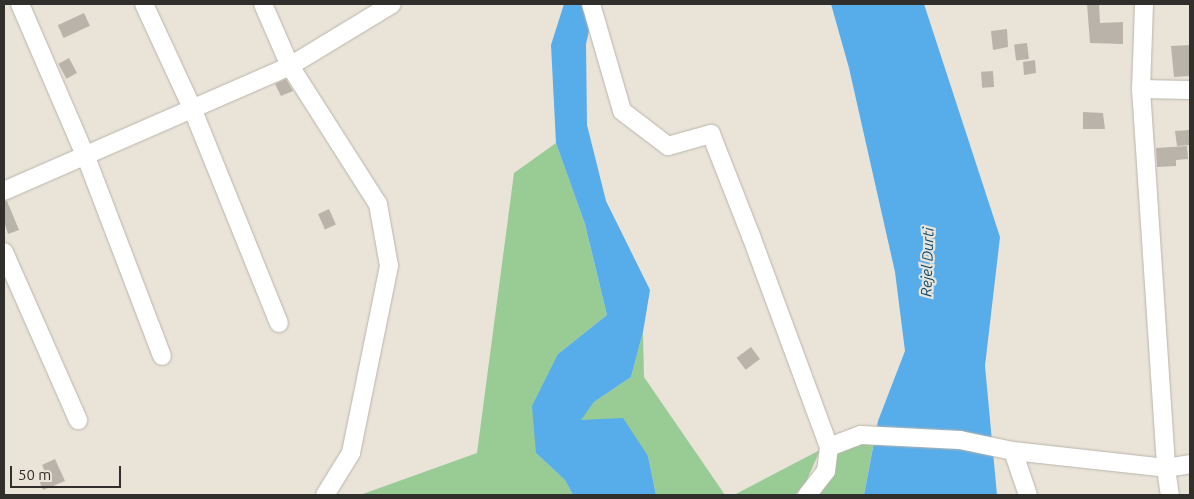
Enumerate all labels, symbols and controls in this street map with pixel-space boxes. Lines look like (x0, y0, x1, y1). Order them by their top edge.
water label: Rejel Durti (917, 227, 937, 297)
scale bar (12, 456, 124, 488)
text: 50 m (18, 466, 51, 483)

